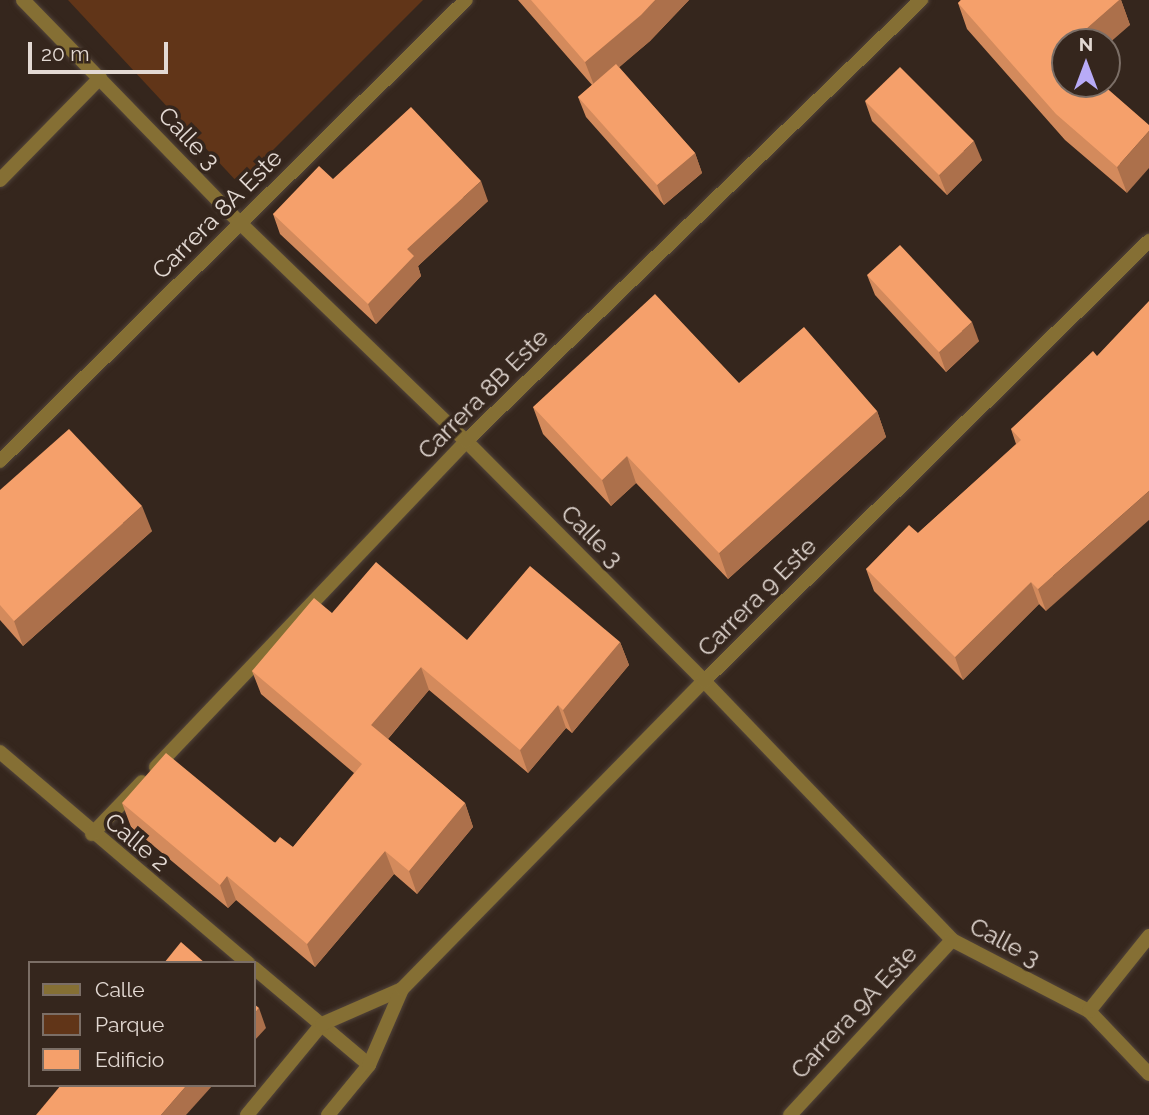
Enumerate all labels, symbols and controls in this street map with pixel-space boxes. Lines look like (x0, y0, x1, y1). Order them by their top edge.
scale bar (32, 28, 172, 72)
north arrow (1051, 28, 1121, 98)
text: N (1079, 33, 1093, 55)
text: 20 m (41, 41, 89, 66)
street label: Calle 3 (152, 101, 226, 175)
street label: Carrera 8A Este (146, 143, 288, 285)
street label: Carrera 8B Este (412, 323, 554, 465)
street label: Calle 3 (555, 499, 629, 573)
street label: Carrera 9 Este (692, 532, 822, 662)
street label: Calle 2 (99, 807, 175, 877)
street label: Calle 3 (965, 912, 1045, 972)
street label: Carrera 9A Este (785, 939, 923, 1085)
legend (28, 961, 256, 1087)
text: Calle (95, 977, 145, 1002)
text: Parque (95, 1012, 164, 1037)
text: Edificio (95, 1047, 164, 1072)

